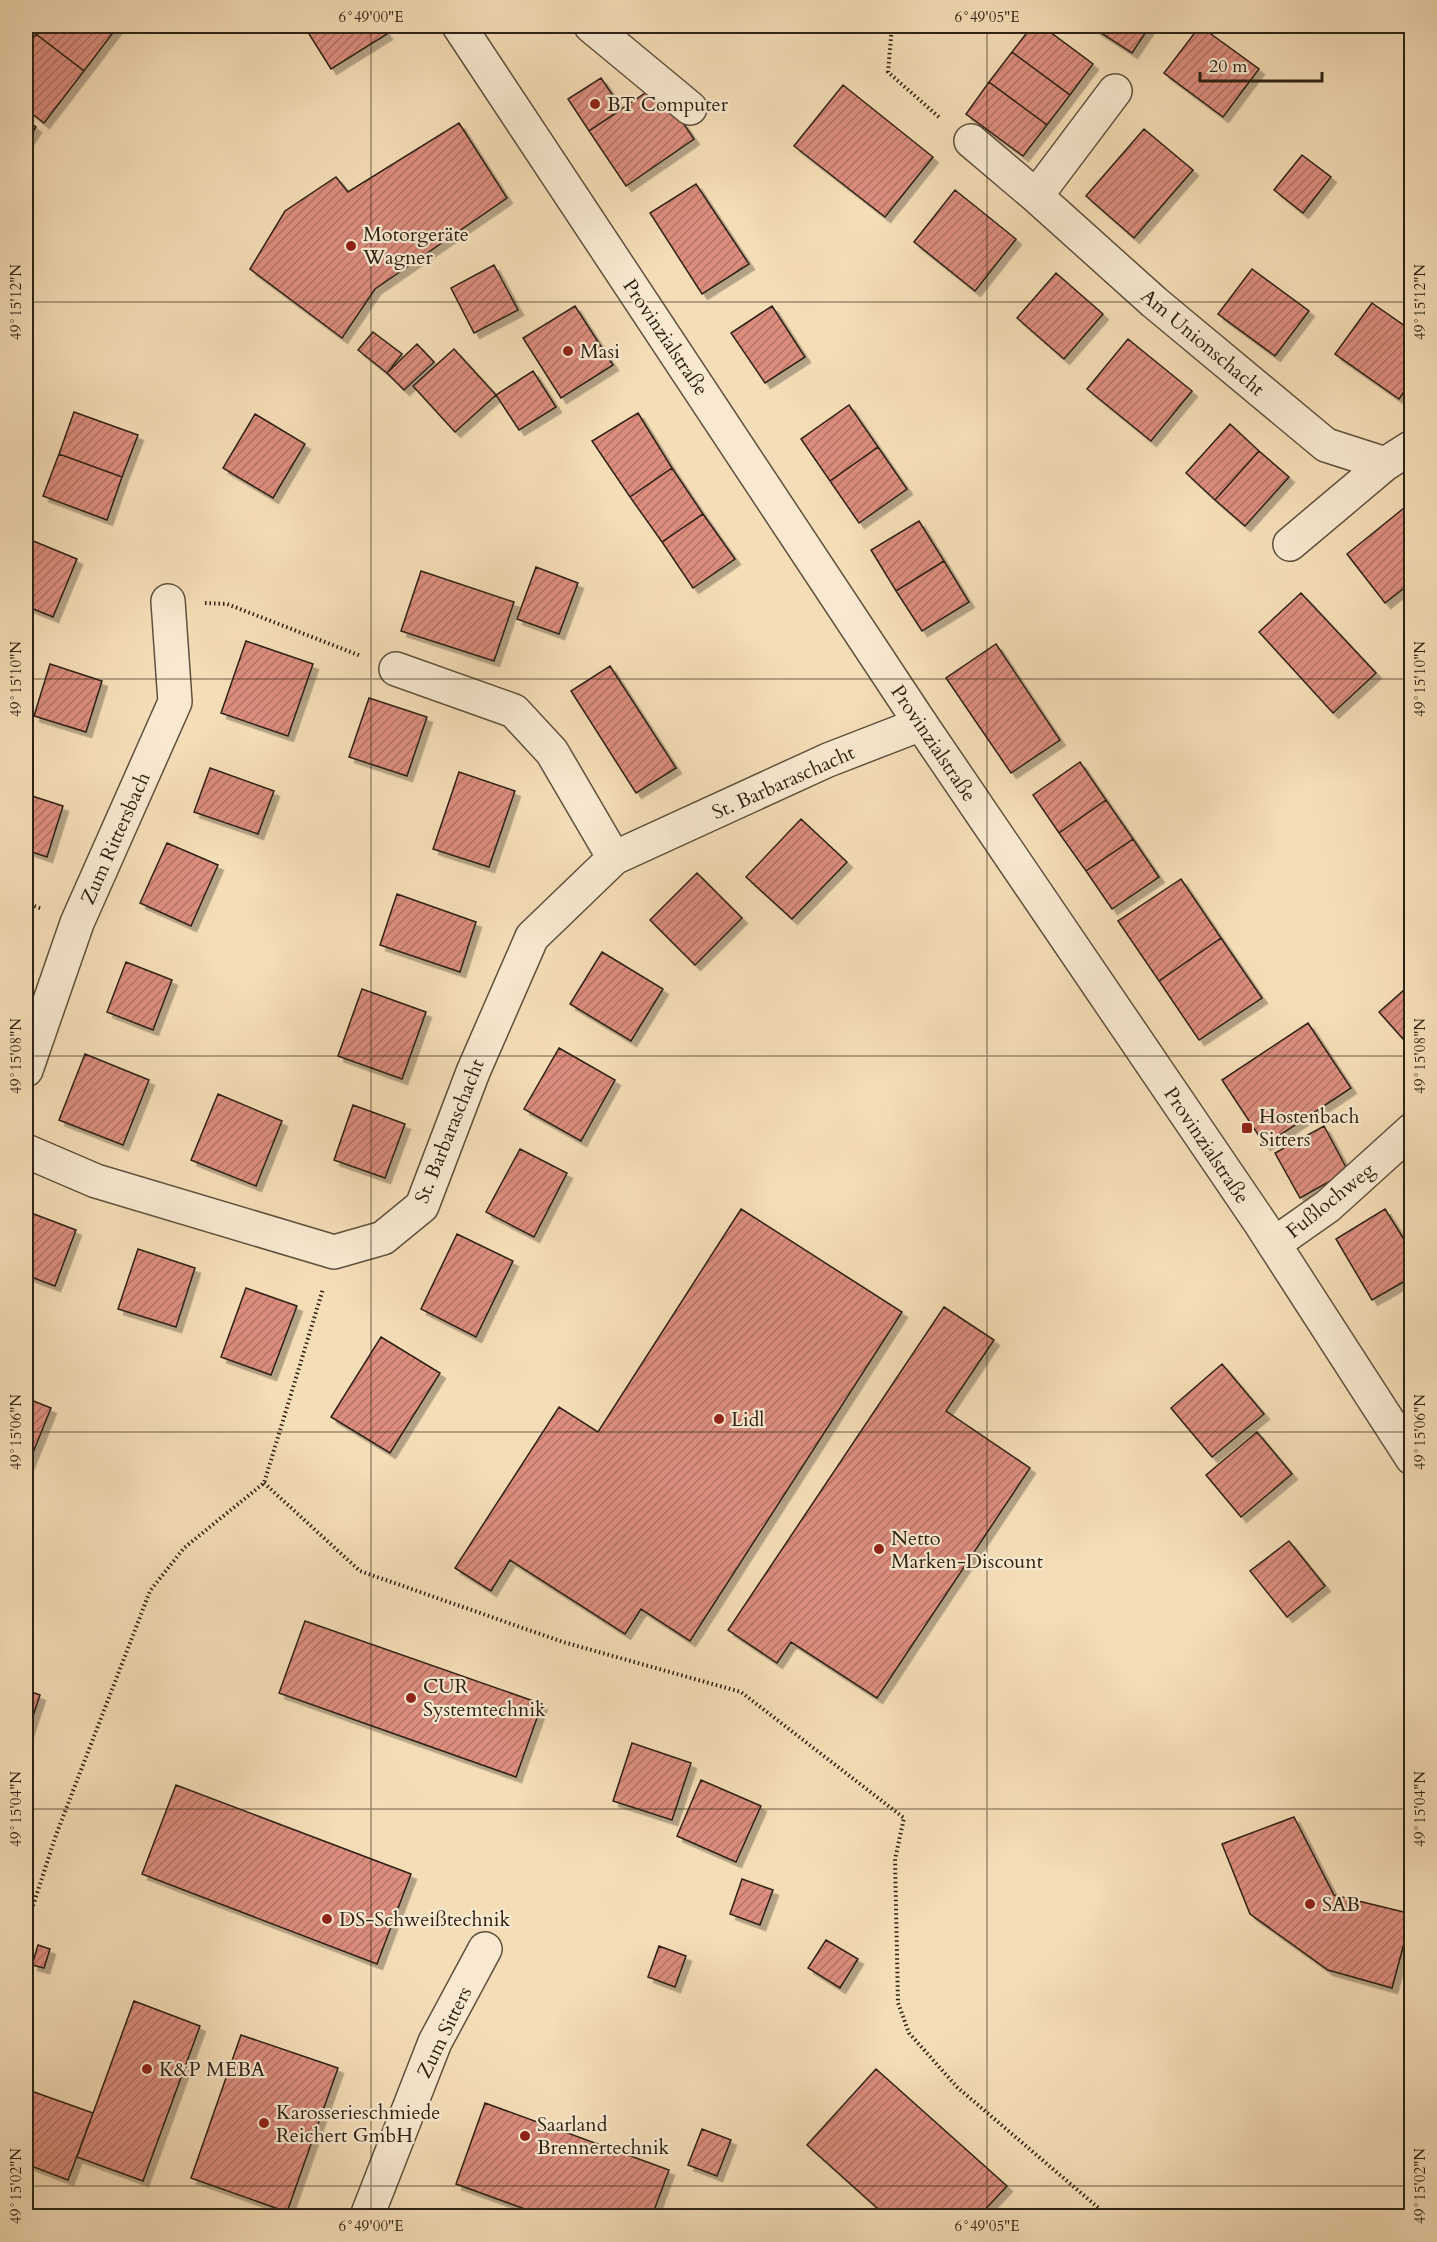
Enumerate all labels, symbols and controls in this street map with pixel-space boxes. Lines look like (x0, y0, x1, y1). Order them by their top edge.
text: 6°49'00"E (339, 7, 403, 27)
text: 6°49'05"E (955, 7, 1019, 27)
scale bar (1200, 45, 1322, 83)
text: 20 m (1209, 54, 1248, 79)
place label: BT Computer (607, 91, 729, 118)
marker: BT Computer (588, 97, 602, 111)
place label: Motorgeräte Wagner (362, 221, 469, 271)
marker: Motorgeräte Wagner (344, 239, 358, 253)
text: 49°15'12"N (6, 264, 26, 340)
text: 49°15'12"N (1410, 264, 1430, 340)
street label: Provinzialstraße (617, 274, 715, 401)
street label: Am Unionschacht (1135, 283, 1271, 403)
place label: Masi (580, 338, 620, 365)
marker: Masi (561, 344, 575, 358)
text: 49°15'10"N (6, 641, 26, 717)
text: 49°15'10"N (1410, 641, 1430, 717)
street label: Provinzialstraße (885, 680, 983, 807)
street label: St. Barbaraschacht (708, 739, 859, 826)
street label: Zum Rittersbach (74, 768, 157, 909)
text: 49°15'08"N (6, 1018, 26, 1094)
text: 49°15'08"N (1410, 1018, 1430, 1094)
street label: St. Barbaraschacht (408, 1054, 491, 1207)
street label: Provinzialstraße (1158, 1082, 1256, 1209)
place label: Hostenbach Sitters (1259, 1103, 1359, 1153)
marker: Hostenbach Sitters (1240, 1121, 1254, 1135)
street label: Fußlochweg (1280, 1156, 1381, 1244)
text: 49°15'06"N (6, 1394, 26, 1470)
text: 49°15'06"N (1410, 1394, 1430, 1470)
place label: Lidl (731, 1406, 764, 1433)
marker: Lidl (712, 1412, 726, 1426)
place label: Netto Marken-Discount (891, 1525, 1044, 1575)
marker: Netto Marken-Discount (872, 1542, 886, 1556)
place label: CUR Systemtechnik (423, 1673, 546, 1723)
marker: CUR Systemtechnik (404, 1691, 418, 1705)
text: 49°15'04"N (6, 1771, 26, 1847)
text: 49°15'04"N (1410, 1771, 1430, 1847)
place label: SAB (1322, 1891, 1360, 1918)
marker: SAB (1303, 1897, 1317, 1911)
place label: DS-Schweißtechnik (339, 1906, 510, 1933)
marker: DS-Schweißtechnik (320, 1912, 334, 1926)
street label: Zum Sitters (411, 1982, 478, 2083)
place label: K&P MEBA (159, 2056, 266, 2083)
marker: K&P MEBA (140, 2062, 154, 2076)
place label: Karosserieschmiede Reichert GmbH (276, 2099, 440, 2149)
place label: Saarland Brennertechnik (537, 2111, 670, 2161)
marker: Karosserieschmiede Reichert GmbH (257, 2116, 271, 2130)
marker: Saarland Brennertechnik (518, 2129, 532, 2143)
text: 49°15'02"N (6, 2148, 26, 2224)
text: 49°15'02"N (1410, 2148, 1430, 2224)
text: 6°49'00"E (339, 2216, 403, 2236)
text: 6°49'05"E (955, 2216, 1019, 2236)

